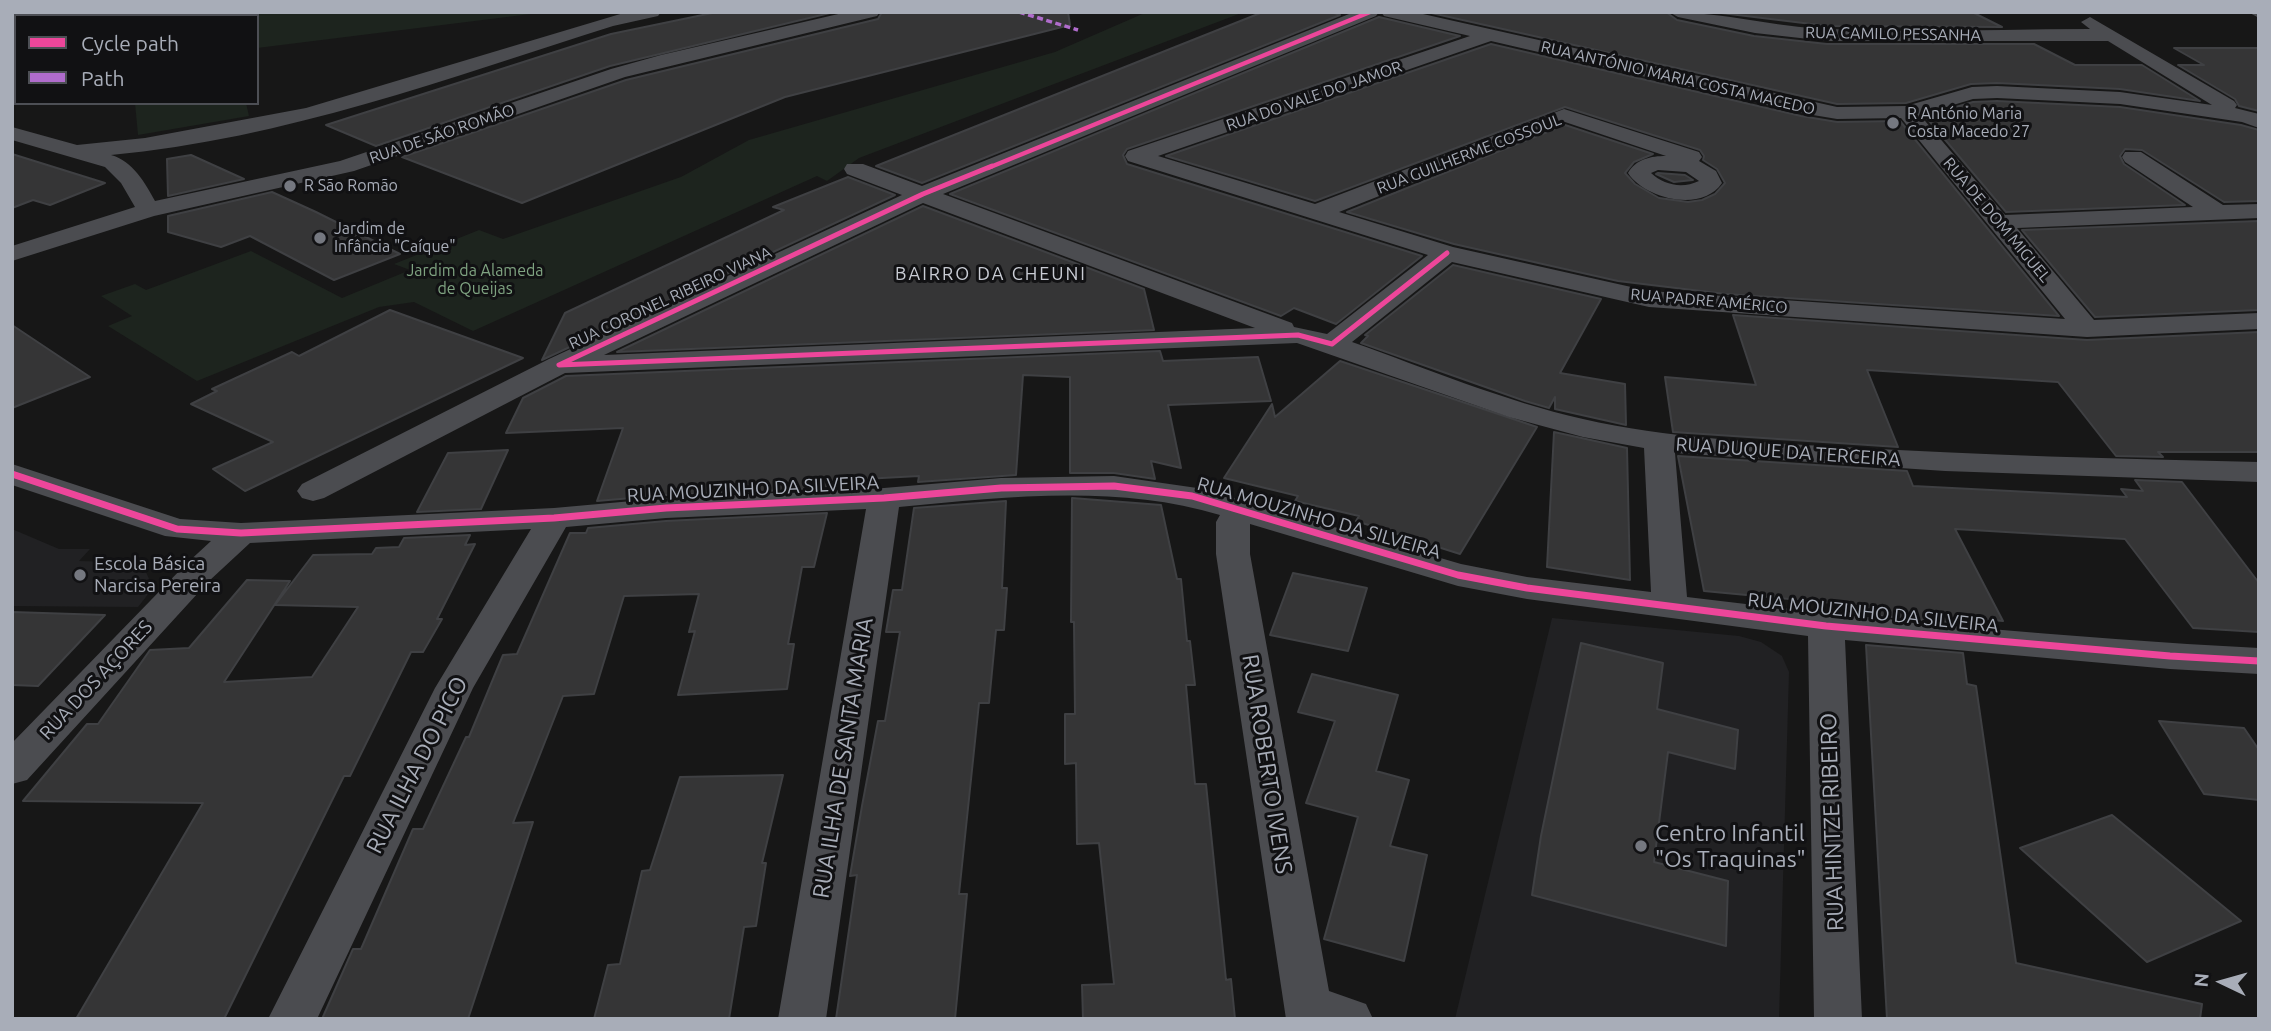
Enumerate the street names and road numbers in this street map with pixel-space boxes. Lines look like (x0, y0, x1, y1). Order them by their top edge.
street label: RUA CAMILO PESSANHA (1805, 23, 1981, 45)
street label: RUA ANTÓNIO MARIA COSTA MACEDO (1539, 37, 1817, 119)
street label: RUA DO VALE DO JAMOR (1224, 57, 1404, 135)
street label: RUA DE SÃO ROMÃO (367, 100, 517, 168)
street label: RUA GUILHERME COSSOUL (1374, 110, 1564, 198)
street label: RUA DE DOM MIGUEL (1939, 154, 2055, 286)
street label: RUA CORONEL RIBEIRO VIANA (566, 243, 774, 353)
street label: RUA PADRE AMÉRICO (1630, 285, 1788, 317)
street label: RUA DUQUE DA TERCEIRA (1675, 433, 1901, 471)
street label: RUA MOUZINHO DA SILVEIRA (626, 471, 880, 507)
street label: RUA MOUZINHO DA SILVEIRA (1195, 472, 1443, 564)
street label: RUA MOUZINHO DA SILVEIRA (1746, 588, 2000, 638)
street label: RUA DOS AÇORES (35, 616, 157, 744)
street label: RUA ILHA DE SANTA MARIA (807, 616, 879, 900)
street label: RUA ROBERTO IVENS (1236, 652, 1298, 876)
street label: RUA ILHA DO PICO (360, 672, 474, 858)
street label: RUA HINTZE RIBEIRO (1814, 712, 1850, 932)

